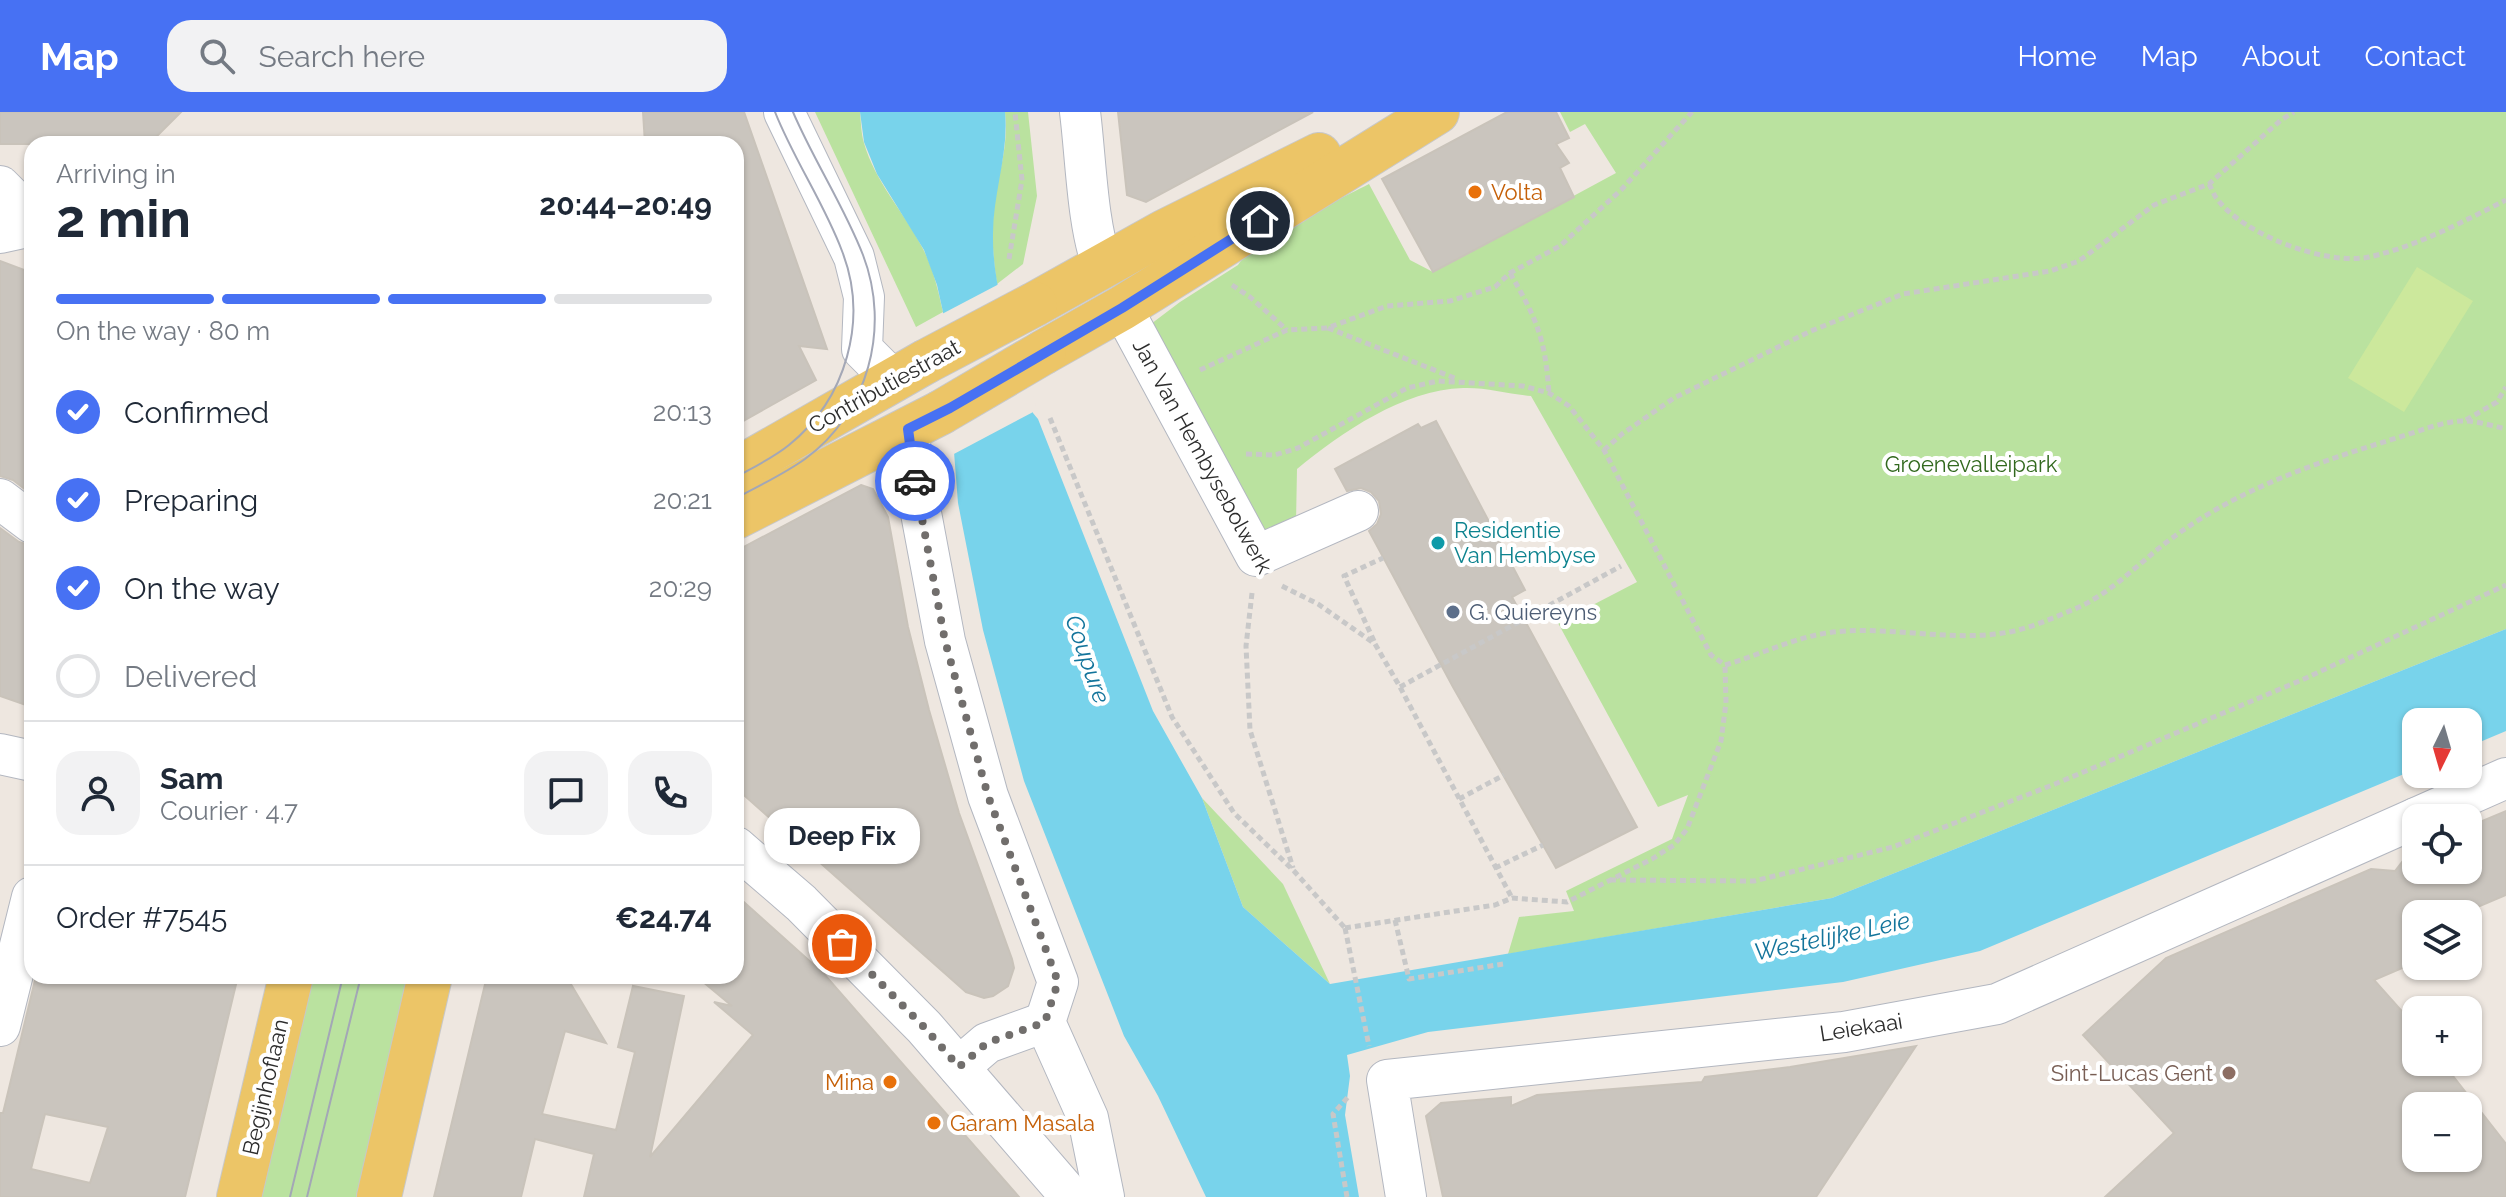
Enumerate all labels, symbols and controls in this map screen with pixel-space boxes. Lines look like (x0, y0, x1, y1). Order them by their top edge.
search box (167, 20, 727, 92)
text: Map (40, 34, 119, 79)
icon: search (195, 34, 239, 78)
text: Search here (259, 39, 425, 74)
text: Home (2017, 40, 2097, 73)
text: Map (2141, 40, 2198, 73)
text: About (2242, 40, 2321, 73)
text: Contact (2365, 40, 2466, 73)
text: Arriving in (56, 159, 176, 189)
place label: Volta (1491, 179, 1543, 205)
marker: Volta (1466, 183, 1484, 201)
text: 20:44–20:49 (539, 187, 712, 222)
pin (1226, 187, 1294, 255)
text: 2 min (56, 188, 191, 249)
icon: home (1238, 199, 1282, 243)
text: On the way · 80 m (56, 316, 270, 346)
street label: Contributiestraat (804, 333, 965, 438)
street label: Jan Van Hembysebolwerk (1128, 334, 1279, 578)
icon: check (56, 390, 100, 434)
text: Confirmed (124, 395, 269, 430)
text: 20:13 (653, 397, 712, 427)
courier (875, 441, 955, 521)
park label: Groenevalleipark (1885, 451, 2058, 477)
icon: car (893, 459, 937, 503)
icon: check (56, 478, 100, 522)
text: Preparing (124, 483, 258, 518)
text: 20:21 (653, 485, 712, 515)
place label: Residentie Van Hembyse (1454, 517, 1596, 568)
marker: Residentie Van Hembyse (1429, 534, 1447, 552)
icon: check (56, 566, 100, 610)
text: On the way (124, 571, 280, 606)
text: 20:29 (649, 573, 712, 603)
place label: G. Quiereyns (1469, 599, 1597, 625)
marker: G. Quiereyns (1444, 603, 1462, 621)
water label: Coupure (1059, 611, 1117, 707)
text: Delivered (124, 659, 257, 694)
north arrow (2402, 708, 2482, 788)
map controls (2402, 708, 2482, 1172)
button: person (56, 751, 140, 835)
button: chat (524, 751, 608, 835)
button: phone (628, 751, 712, 835)
text: Sam (160, 761, 223, 796)
text: Courier · 4.7 (160, 796, 298, 826)
button: locate (2402, 804, 2482, 884)
callout: Deep Fix (764, 808, 920, 864)
text: Deep Fix (788, 821, 896, 851)
text: Order #7545 (56, 900, 227, 935)
text: €24.74 (615, 900, 712, 935)
button: layers (2402, 900, 2482, 980)
water label: Westelijke Leie (1751, 905, 1913, 967)
pin (808, 910, 876, 978)
icon: bag (820, 922, 864, 966)
button: + (2402, 996, 2482, 1076)
street label: Leiekaai (1818, 1008, 1904, 1046)
street label: Begijnhoflaan (237, 1016, 293, 1158)
place label: Sint-Lucas Gent (2051, 1060, 2214, 1086)
marker: Sint-Lucas Gent (2220, 1064, 2238, 1082)
place label: Mina (825, 1069, 874, 1095)
marker: Mina (881, 1073, 899, 1091)
button: − (2402, 1092, 2482, 1172)
place label: Garam Masala (950, 1110, 1095, 1136)
marker: Garam Masala (925, 1114, 943, 1132)

